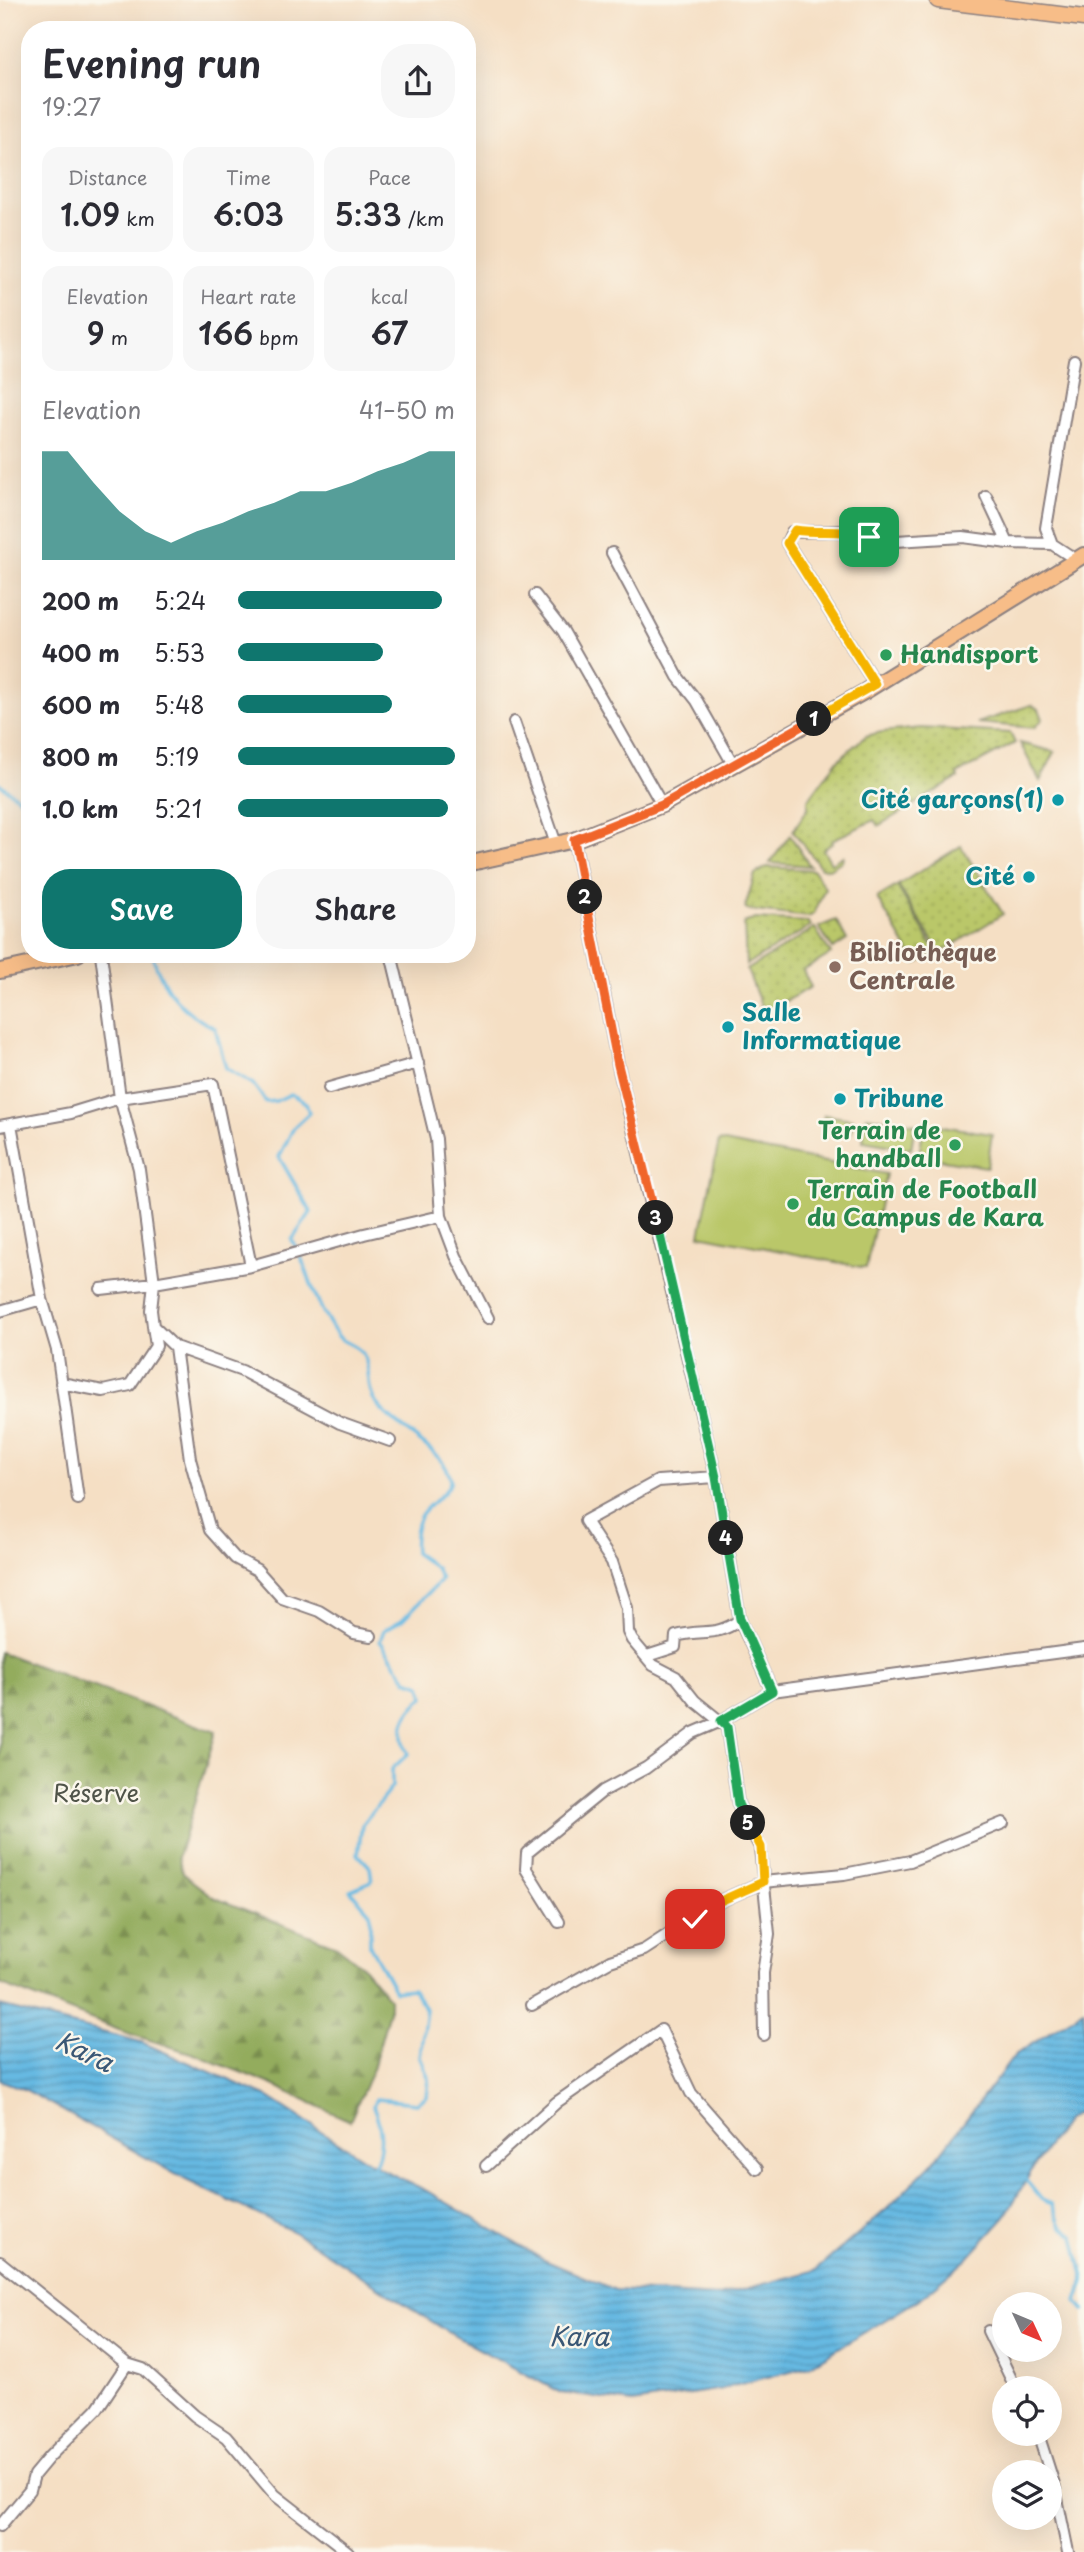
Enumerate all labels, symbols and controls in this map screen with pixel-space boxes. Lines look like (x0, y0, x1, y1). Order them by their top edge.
text: Evening run (42, 34, 261, 91)
button: share (381, 44, 455, 118)
text: 19:27 (42, 89, 101, 124)
text: Distance (68, 163, 147, 191)
text: Time (226, 163, 271, 191)
text: Pace (368, 163, 411, 191)
text: 1.09 (60, 191, 120, 236)
text: 6:03 (213, 191, 284, 236)
text: 5:33 (335, 191, 402, 236)
text: km (120, 204, 155, 232)
text: /km (402, 204, 444, 232)
text: Elevation (67, 282, 148, 310)
text: Heart rate (201, 282, 296, 310)
text: kcal (371, 282, 408, 310)
text: 9 (87, 310, 105, 355)
text: 166 (198, 310, 253, 355)
text: 67 (371, 310, 408, 355)
text: m (105, 323, 128, 351)
text: bpm (253, 323, 299, 351)
text: Elevation (42, 392, 141, 427)
text: 41–50 m (359, 392, 455, 427)
pin (839, 507, 899, 567)
icon: arrive (850, 518, 888, 556)
text: 200 m (42, 583, 119, 618)
text: 5:24 (154, 583, 206, 618)
text: 400 m (42, 635, 120, 670)
text: 5:53 (154, 635, 205, 670)
place label: Handisport (900, 635, 1038, 671)
marker: Handisport (878, 647, 894, 663)
text: 600 m (42, 687, 120, 722)
text: 5:48 (154, 687, 205, 722)
pin: 1 (796, 702, 832, 736)
text: 1 (809, 704, 818, 732)
text: 800 m (42, 739, 119, 774)
text: 5:19 (154, 739, 199, 774)
place label: Cité garçons(1) (861, 780, 1044, 816)
text: 1.0 km (42, 791, 119, 826)
text: 5:21 (154, 791, 202, 826)
marker: Cité garçons(1) (1050, 792, 1066, 808)
place label: Cité (965, 857, 1015, 893)
button: Save (42, 869, 242, 949)
button: Share (256, 869, 455, 949)
marker: Cité (1021, 869, 1037, 885)
pin: 2 (568, 880, 602, 914)
text: 2 (578, 882, 591, 910)
place label: Bibliothèque Centrale (849, 933, 997, 997)
marker: Bibliothèque Centrale (827, 959, 843, 975)
place label: Salle Informatique (742, 993, 901, 1057)
marker: Salle Informatique (720, 1019, 736, 1035)
place label: Tribune (854, 1079, 944, 1115)
marker: Tribune (832, 1091, 848, 1107)
place label: Terrain de handball (818, 1111, 941, 1175)
marker: Terrain de handball (947, 1137, 963, 1153)
place label: Terrain de Football du Campus de Kara (807, 1170, 1044, 1234)
marker: Terrain de Football du Campus de Kara (785, 1196, 801, 1212)
pin: 3 (638, 1200, 674, 1236)
text: 3 (649, 1203, 662, 1231)
pin: 4 (708, 1520, 744, 1556)
text: 4 (719, 1523, 732, 1551)
park label: Réserve (53, 1774, 139, 1810)
pin: 5 (730, 1806, 766, 1840)
text: 5 (741, 1808, 754, 1836)
pin (665, 1889, 725, 1949)
icon: check (676, 1900, 714, 1938)
water label: Kara (49, 2020, 121, 2081)
north arrow (992, 2292, 1062, 2362)
map controls (992, 2292, 1062, 2530)
water label: Kara (549, 2316, 610, 2355)
button: locate (992, 2376, 1062, 2446)
button: layers (992, 2460, 1062, 2530)

